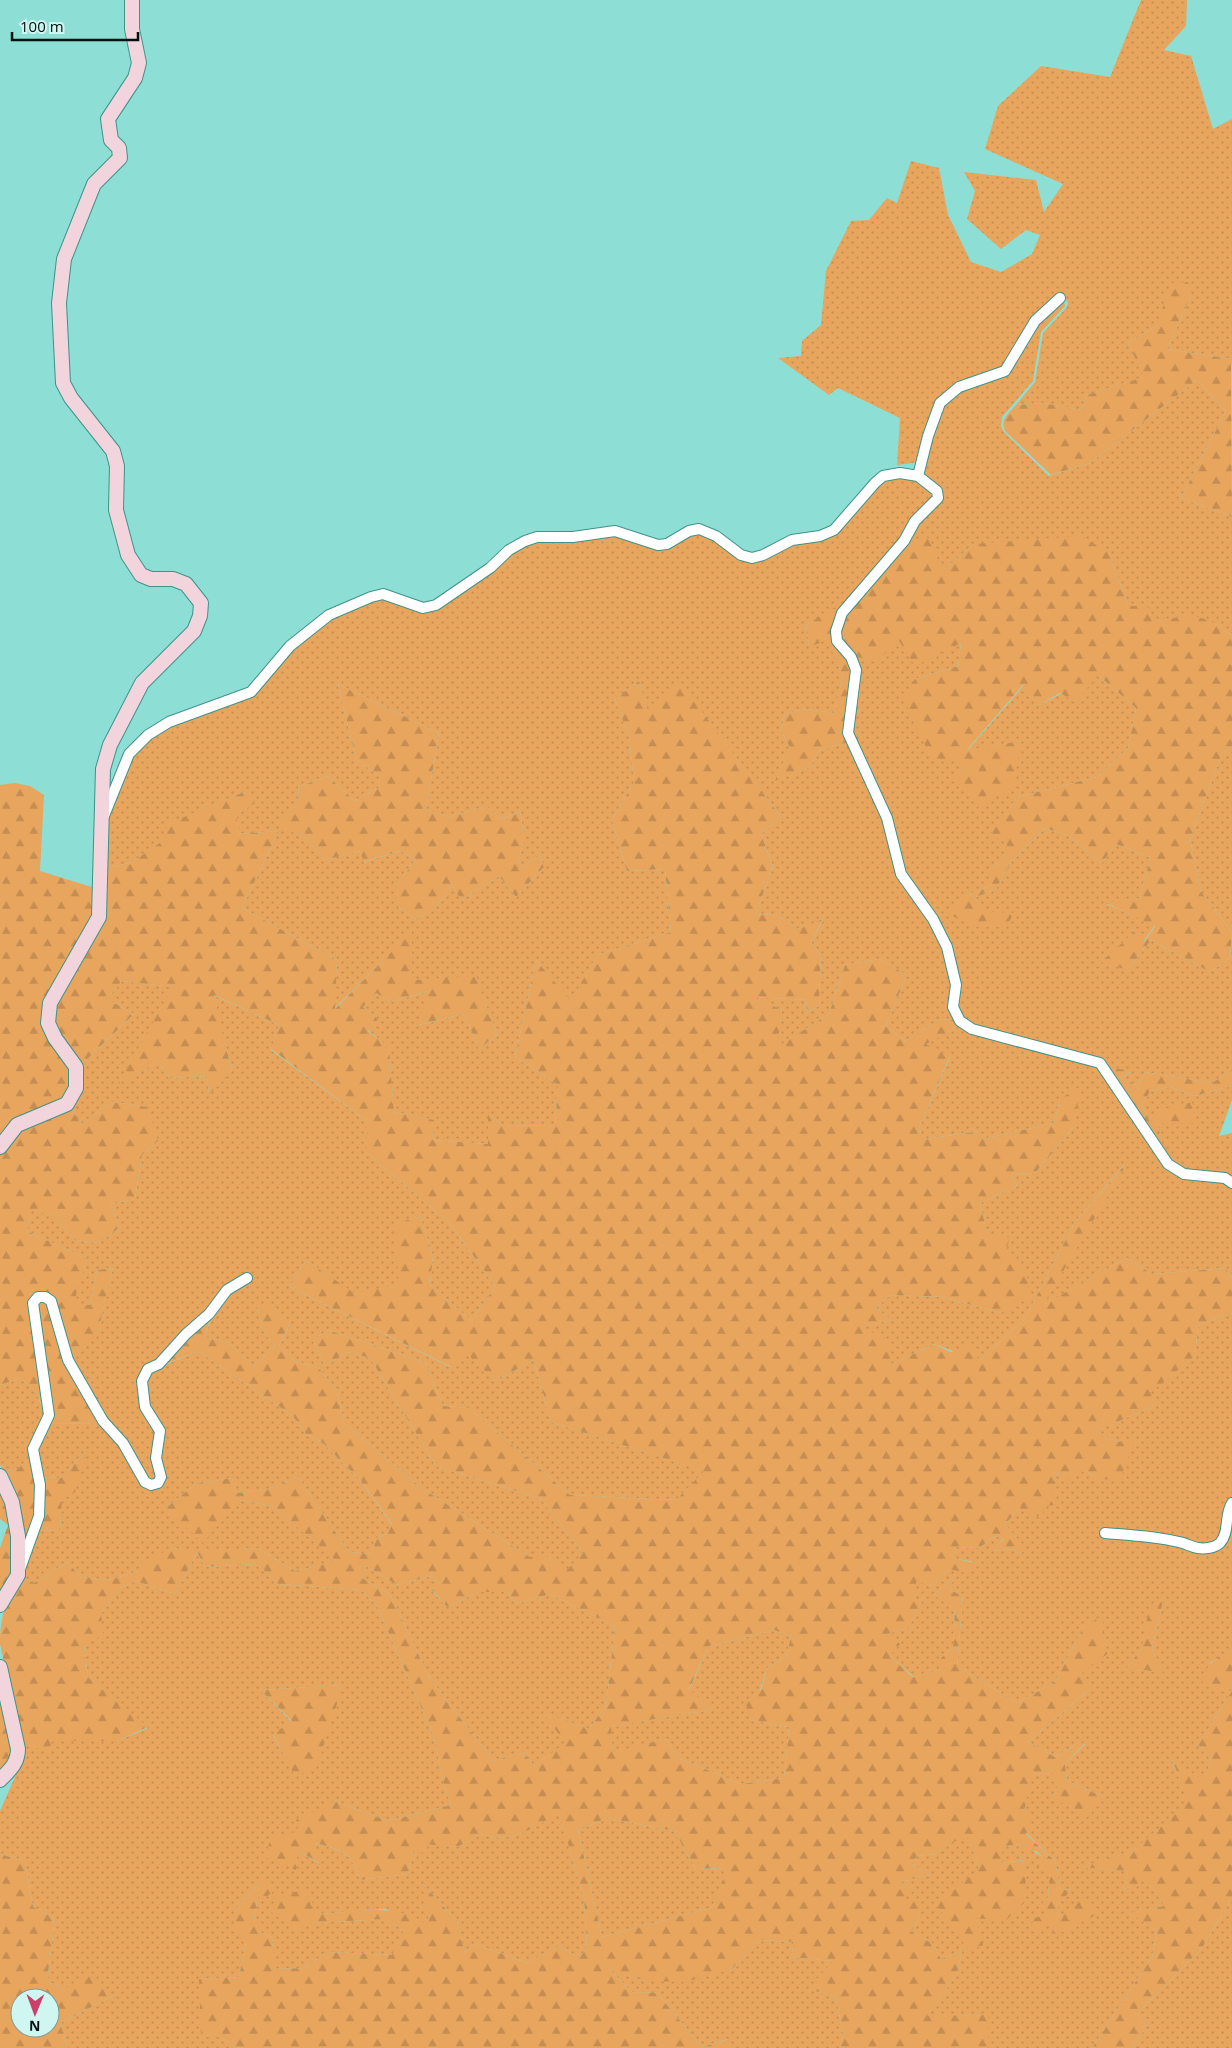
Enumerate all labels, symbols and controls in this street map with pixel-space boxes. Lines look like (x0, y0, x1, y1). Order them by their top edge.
scale bar (12, 10, 139, 42)
text: 100 m (20, 16, 64, 36)
north arrow (10, 1988, 60, 2038)
text: N (29, 2017, 41, 2036)

